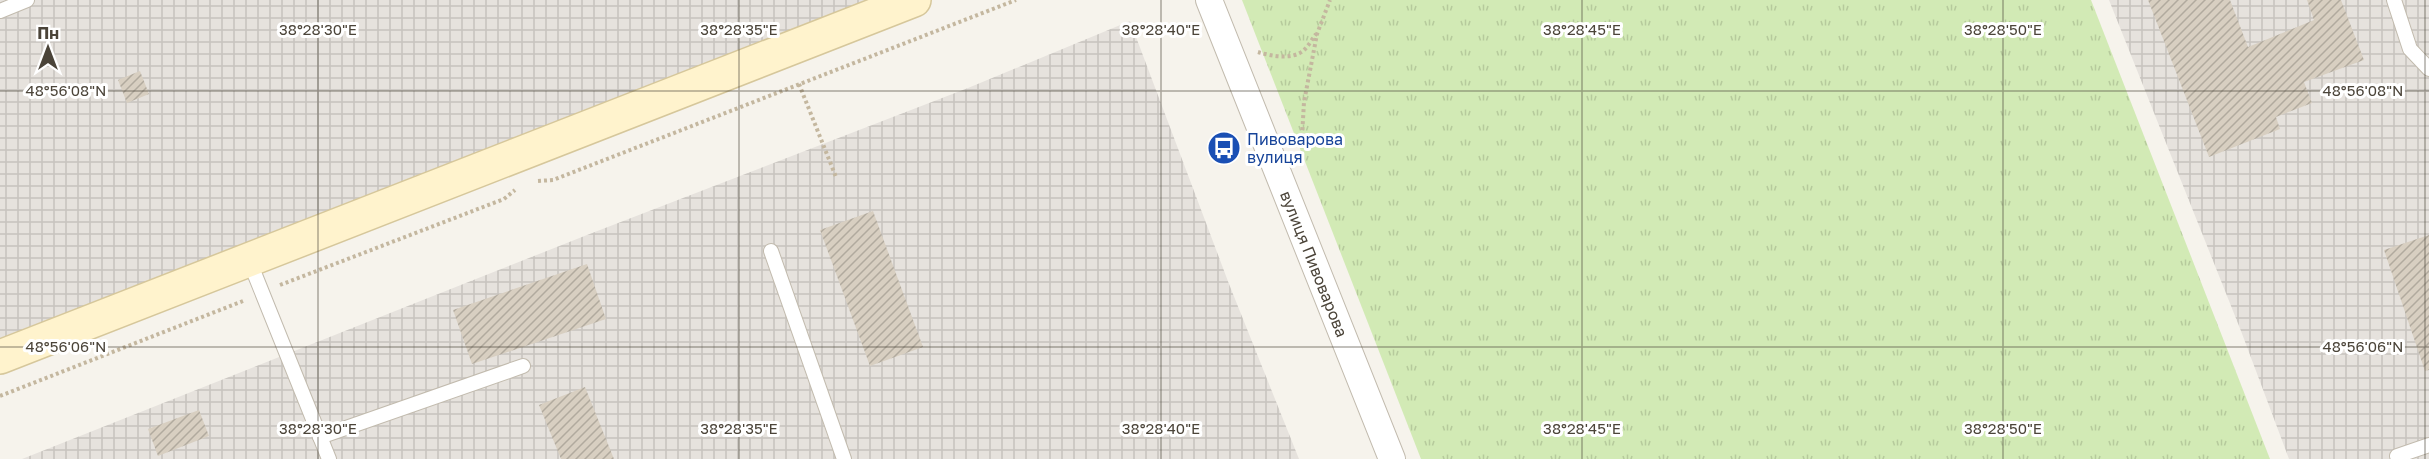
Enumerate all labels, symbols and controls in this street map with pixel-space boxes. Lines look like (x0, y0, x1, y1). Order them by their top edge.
north arrow (18, 18, 78, 78)
text: 38°28'30"E (279, 20, 357, 38)
text: 38°28'35"E (700, 20, 778, 38)
text: 38°28'40"E (1122, 20, 1200, 38)
text: 38°28'45"E (1543, 20, 1621, 38)
text: 38°28'50"E (1964, 20, 2042, 38)
text: Пн (37, 23, 59, 43)
text: 48°56'08"N (26, 81, 106, 99)
text: 48°56'08"N (2323, 81, 2403, 99)
place label: Пивоварова вулиця (1247, 129, 1343, 167)
bus stop icon: Пивоварова вулиця (1206, 130, 1242, 166)
street label: вулиця Пивоварова (1276, 188, 1352, 340)
text: 48°56'06"N (26, 337, 106, 355)
text: 48°56'06"N (2323, 337, 2403, 355)
text: 38°28'30"E (279, 419, 357, 437)
text: 38°28'35"E (700, 419, 778, 437)
text: 38°28'40"E (1122, 419, 1200, 437)
text: 38°28'45"E (1543, 419, 1621, 437)
text: 38°28'50"E (1964, 419, 2042, 437)

